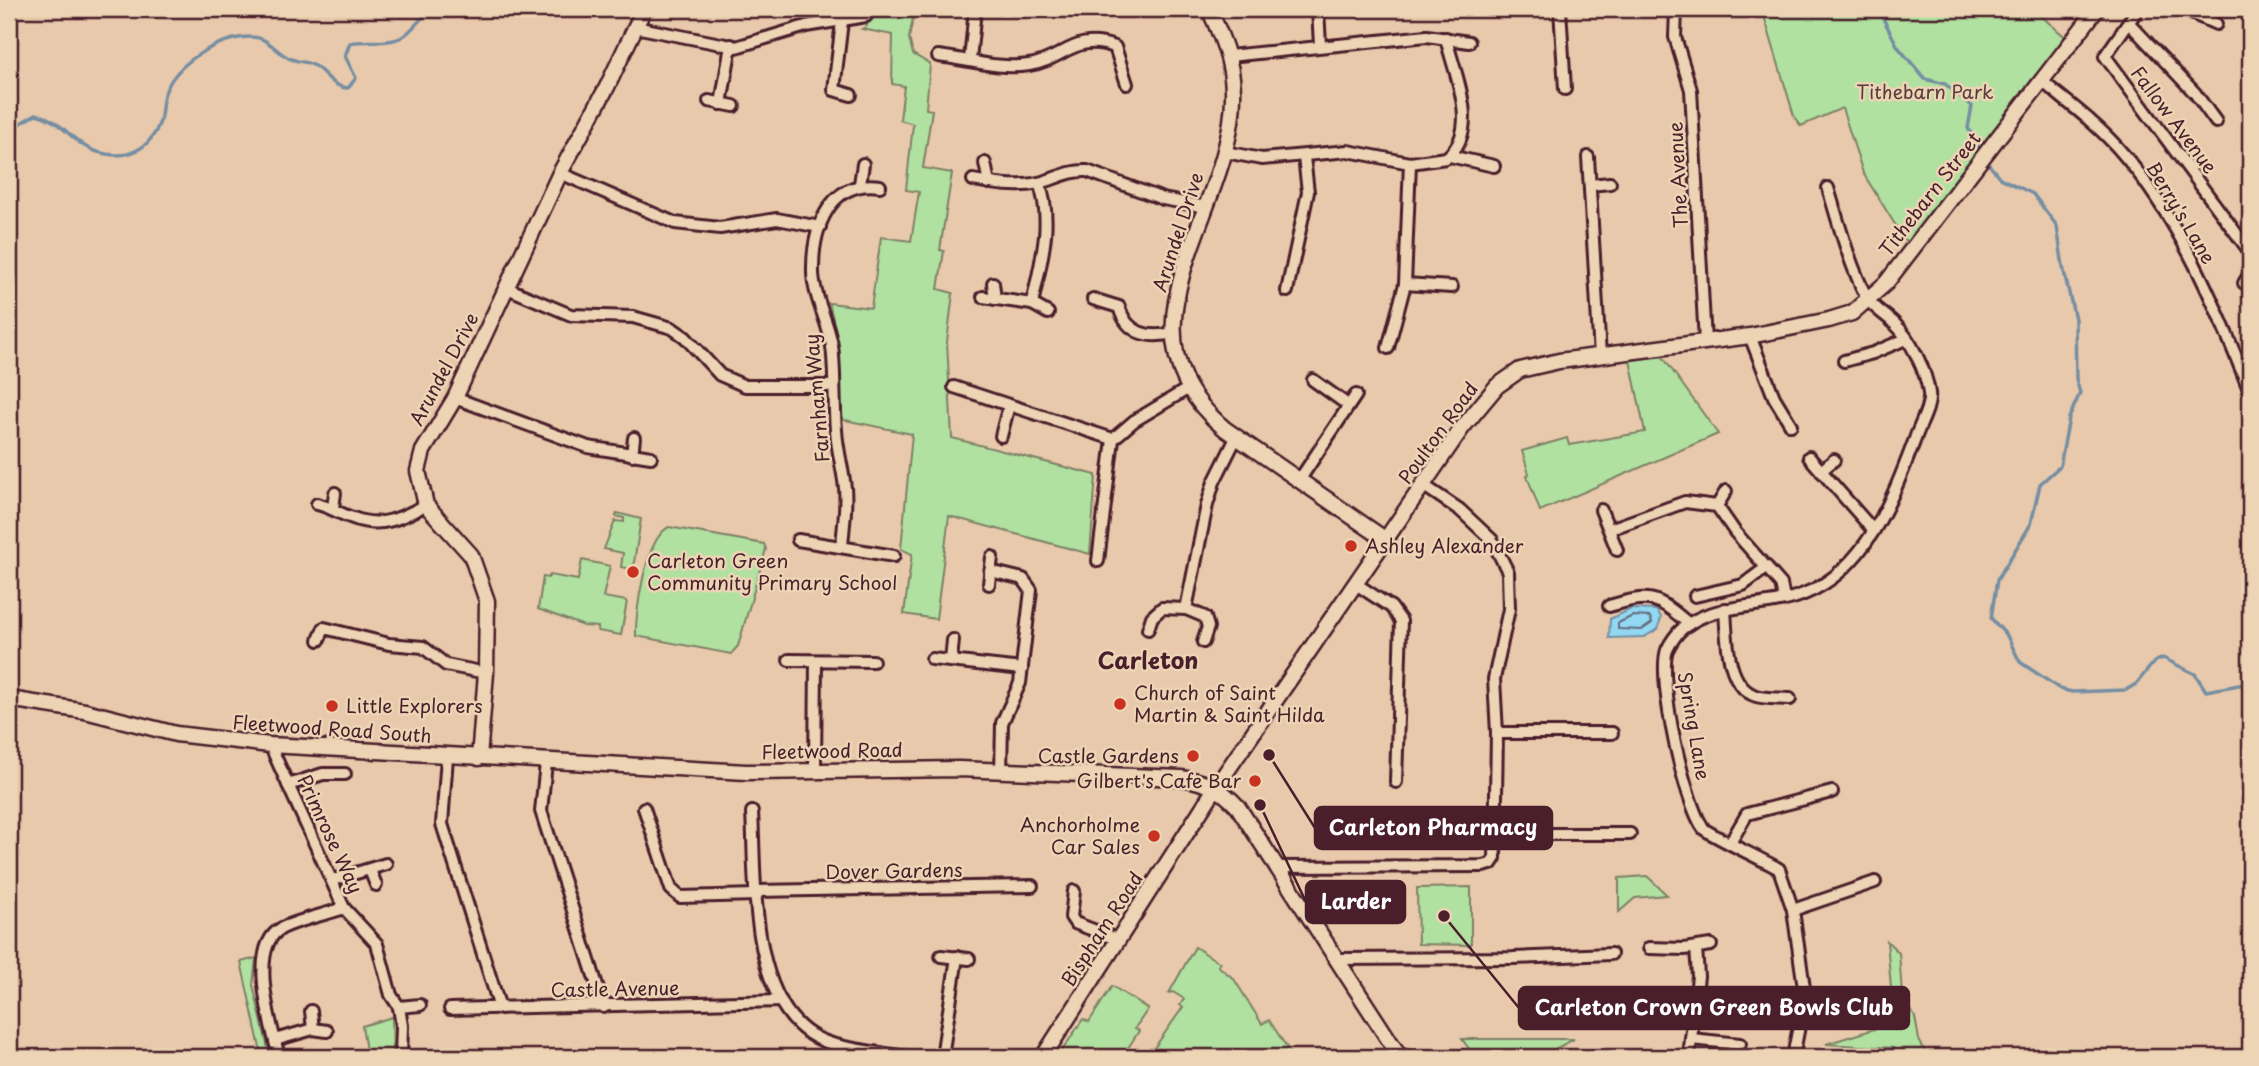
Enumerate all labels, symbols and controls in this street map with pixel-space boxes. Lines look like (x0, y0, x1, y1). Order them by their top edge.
street label: Fallow Avenue (2125, 60, 2225, 179)
park label: Tithebarn Park (1856, 77, 1994, 105)
street label: The Avenue (1660, 121, 1694, 229)
street label: Tithebarn Street (1872, 125, 1987, 262)
street label: Berry's Lane (2140, 156, 2223, 269)
street label: Arundel Drive (1145, 168, 1210, 295)
street label: Arundel Drive (402, 307, 485, 430)
street label: Farnham Way (796, 333, 836, 464)
street label: Poulton Road (1391, 376, 1484, 489)
place label: Ashley Alexander (1365, 531, 1524, 559)
marker: Ashley Alexander (1343, 538, 1359, 554)
place label: Carleton Green Community Primary School (647, 546, 897, 596)
marker: Carleton Green Community Primary School (625, 564, 641, 580)
district label: Carleton (1097, 642, 1199, 677)
street label: Spring Lane (1672, 669, 1718, 782)
place label: Church of Saint Martin & Saint Hilda (1134, 678, 1325, 728)
place label: Little Explorers (346, 691, 483, 719)
marker: Church of Saint Martin & Saint Hilda (1112, 696, 1128, 712)
marker: Little Explorers (324, 698, 340, 714)
street label: Fleetwood Road South (231, 707, 433, 749)
street label: Fleetwood Road (761, 735, 903, 765)
place label: Castle Gardens (1038, 741, 1179, 769)
marker: Castle Gardens (1185, 748, 1201, 764)
place label: Gilbert's Cafe Bar (1076, 766, 1241, 794)
street label: Primrose Way (291, 769, 371, 898)
marker: Gilbert's Cafe Bar (1247, 773, 1263, 789)
callout: Carleton Pharmacy (1315, 807, 1552, 849)
place label: Anchorholme Car Sales (1020, 810, 1140, 860)
text: Carleton Pharmacy (1329, 810, 1537, 842)
marker: Anchorholme Car Sales (1146, 828, 1162, 844)
street label: Dover Gardens (825, 855, 963, 885)
street label: Bispham Road (1054, 866, 1149, 991)
callout: Larder (1306, 881, 1405, 923)
text: Larder (1321, 884, 1391, 916)
street label: Castle Avenue (550, 973, 680, 1003)
callout: Carleton Crown Green Bowls Club (1519, 987, 1909, 1029)
text: Carleton Crown Green Bowls Club (1535, 990, 1893, 1022)

